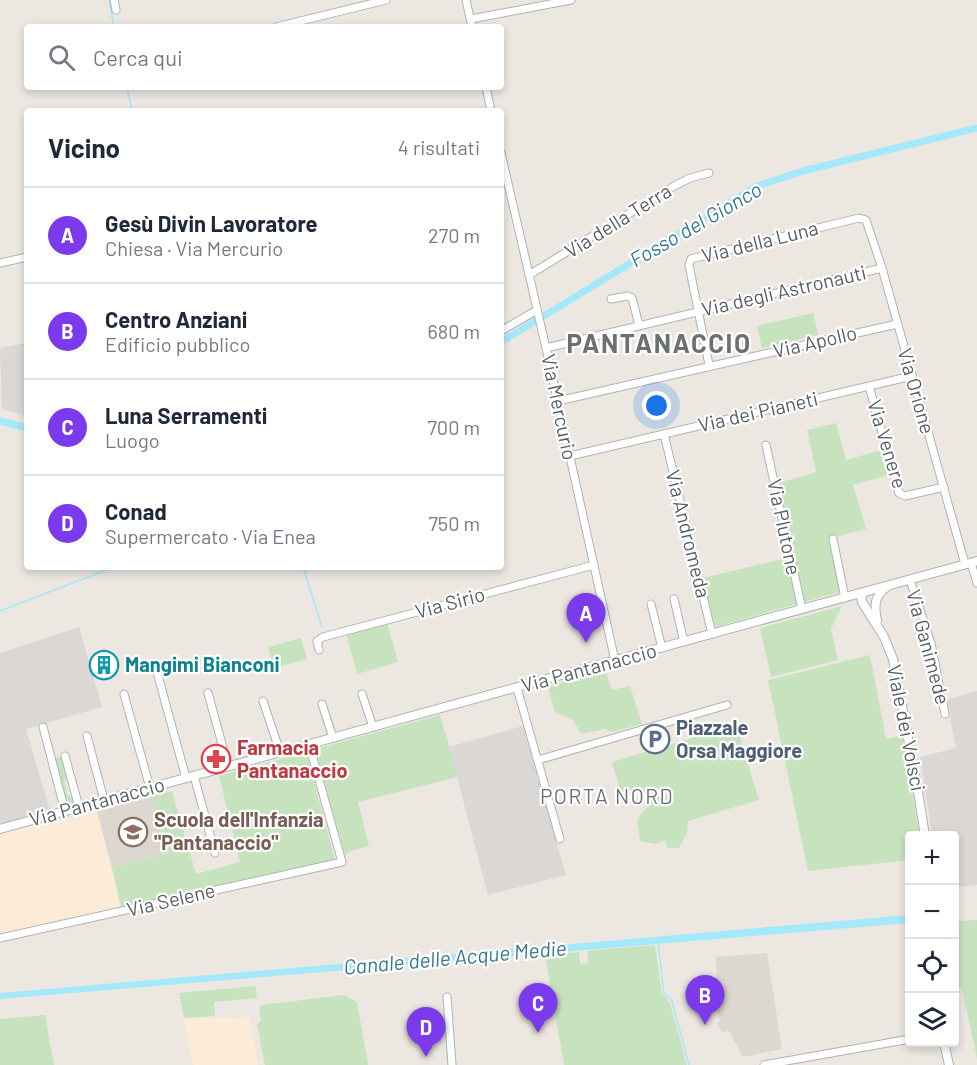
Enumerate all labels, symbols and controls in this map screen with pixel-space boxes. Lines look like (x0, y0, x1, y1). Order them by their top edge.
search box (24, 24, 504, 90)
icon: search (45, 41, 78, 74)
text: Cerca qui (93, 44, 183, 70)
text: Vicino (48, 132, 120, 163)
text: 4 risultati (398, 135, 480, 159)
water label: Fosso del Gionco (625, 176, 766, 272)
street label: Via della Terra (560, 178, 675, 263)
text: Gesù Divin Lavoratore (105, 210, 318, 236)
street label: Via della Luna (699, 215, 820, 267)
text: A (61, 223, 74, 247)
text: 270 m (428, 223, 480, 247)
text: Chiesa · Via Mercurio (105, 236, 283, 260)
street label: Via degli Astronauti (699, 259, 868, 321)
text: Centro Anziani (105, 306, 247, 332)
text: B (61, 319, 74, 343)
text: 680 m (427, 319, 480, 343)
street label: Via Apollo (771, 320, 859, 362)
district label: PANTANACCIO (566, 327, 752, 358)
text: Edificio pubblico (105, 332, 250, 356)
street label: Via Orione (893, 345, 941, 436)
street label: Via Mercurio (537, 352, 583, 462)
street label: Via dei Pianeti (695, 386, 820, 436)
your location (642, 391, 671, 420)
street label: Via Venere (863, 396, 913, 491)
text: Luna Serramenti (105, 402, 267, 428)
text: C (61, 415, 74, 439)
text: 700 m (427, 415, 480, 439)
text: Luogo (105, 428, 160, 452)
street label: Via Andromeda (661, 467, 716, 600)
street label: Via Plutone (763, 477, 807, 577)
text: Conad (105, 498, 167, 524)
text: D (61, 511, 74, 535)
text: 750 m (428, 511, 480, 535)
text: Supermercato · Via Enea (105, 524, 316, 548)
street label: Via Sirio (412, 581, 487, 623)
street label: Via Ganimede (902, 587, 956, 707)
pin: A (566, 594, 606, 643)
street label: Via Pantanaccio (518, 637, 659, 697)
building icon: Mangimi Bianconi (88, 649, 120, 681)
place label: Mangimi Bianconi (125, 652, 280, 676)
street label: Viale dei Volsci (883, 662, 931, 793)
place label: Piazzale Orsa Maggiore (676, 715, 802, 762)
parking icon: Piazzale Orsa Maggiore (639, 723, 671, 755)
place label: Farmacia Pantanaccio (237, 735, 348, 782)
pharmacy icon: Farmacia Pantanaccio (200, 743, 232, 775)
street label: Via Pantanaccio (26, 771, 167, 831)
district label: PORTA NORD (540, 783, 674, 808)
place label: Scuola dell'Infanzia "Pantanaccio" (154, 807, 324, 854)
school or university icon: Scuola dell'Infanzia "Pantanaccio" (117, 816, 149, 848)
map controls (905, 831, 959, 1047)
button: + (905, 831, 959, 885)
street label: Via Selene (124, 877, 217, 921)
button: − (905, 885, 959, 939)
water label: Canale delle Acque Medie (342, 934, 567, 979)
button: locate (905, 939, 959, 993)
pin: B (686, 976, 724, 1025)
pin: C (518, 984, 558, 1033)
button: layers (905, 993, 959, 1047)
pin: D (406, 1008, 446, 1057)

